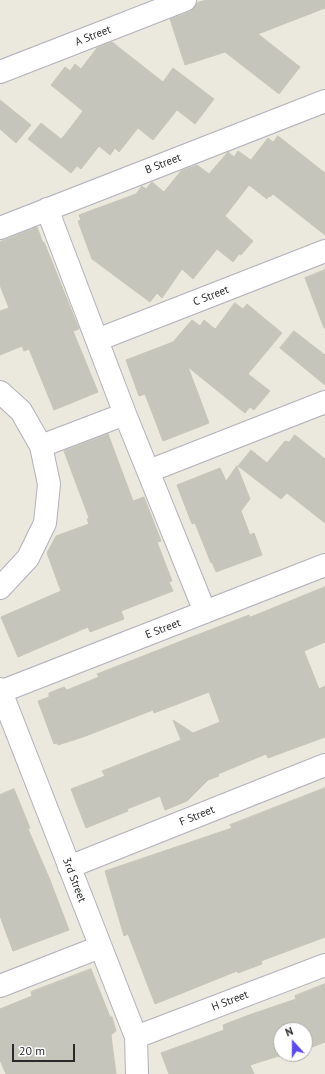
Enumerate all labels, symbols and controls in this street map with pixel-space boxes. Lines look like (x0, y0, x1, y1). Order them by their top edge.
street label: A Street (73, 23, 113, 49)
street label: B Street (143, 151, 183, 177)
street label: C Street (191, 283, 231, 309)
street label: E Street (143, 616, 183, 642)
street label: F Street (178, 803, 216, 829)
street label: 3rd Street (59, 856, 89, 904)
street label: H Street (210, 988, 250, 1014)
north arrow (273, 1022, 313, 1062)
text: N (283, 1024, 295, 1040)
scale bar (14, 1036, 77, 1062)
text: 20 m (19, 1043, 45, 1058)

